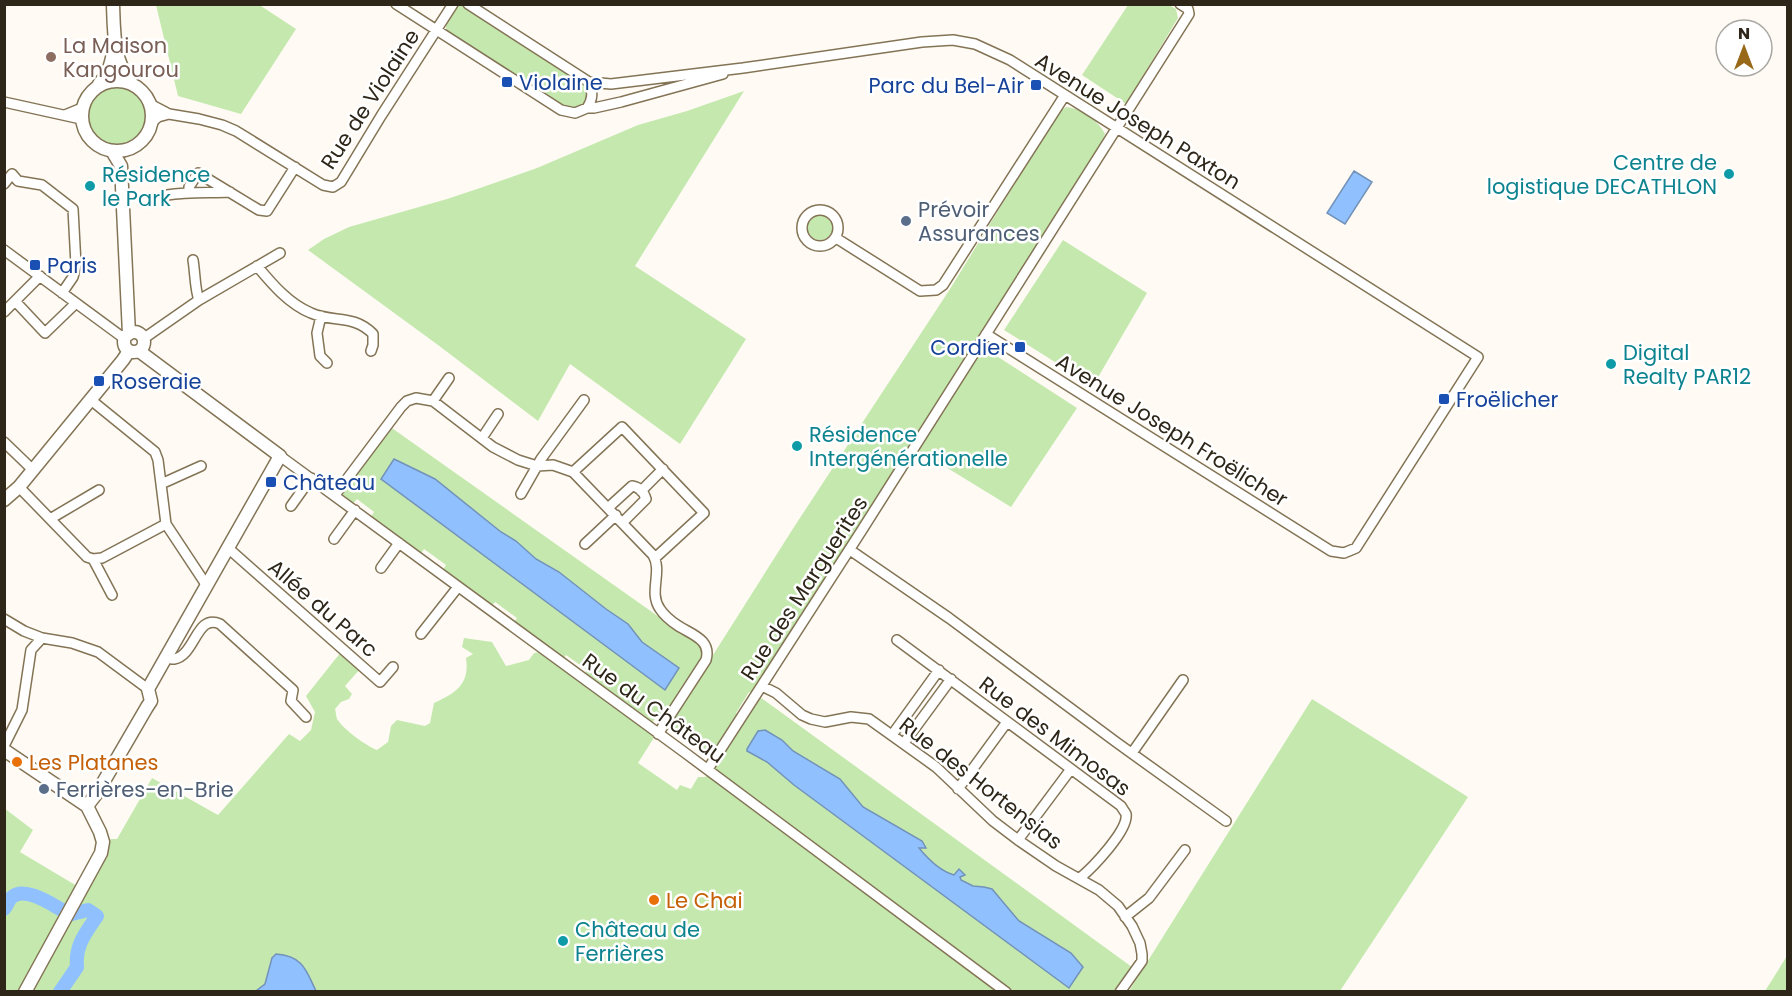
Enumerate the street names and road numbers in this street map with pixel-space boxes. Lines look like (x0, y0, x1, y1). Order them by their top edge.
street label: Rue de Violaine (314, 23, 426, 175)
street label: Avenue Joseph Paxton (1030, 46, 1246, 196)
street label: Avenue Joseph Froëlicher (1050, 347, 1294, 514)
street label: Rue des Marguerites (734, 490, 874, 686)
street label: Allée du Parc (262, 552, 384, 664)
street label: Rue du Château (577, 646, 731, 770)
street label: Rue des Mimosas (973, 669, 1137, 803)
street label: Rue des Hortensias (893, 710, 1069, 856)

